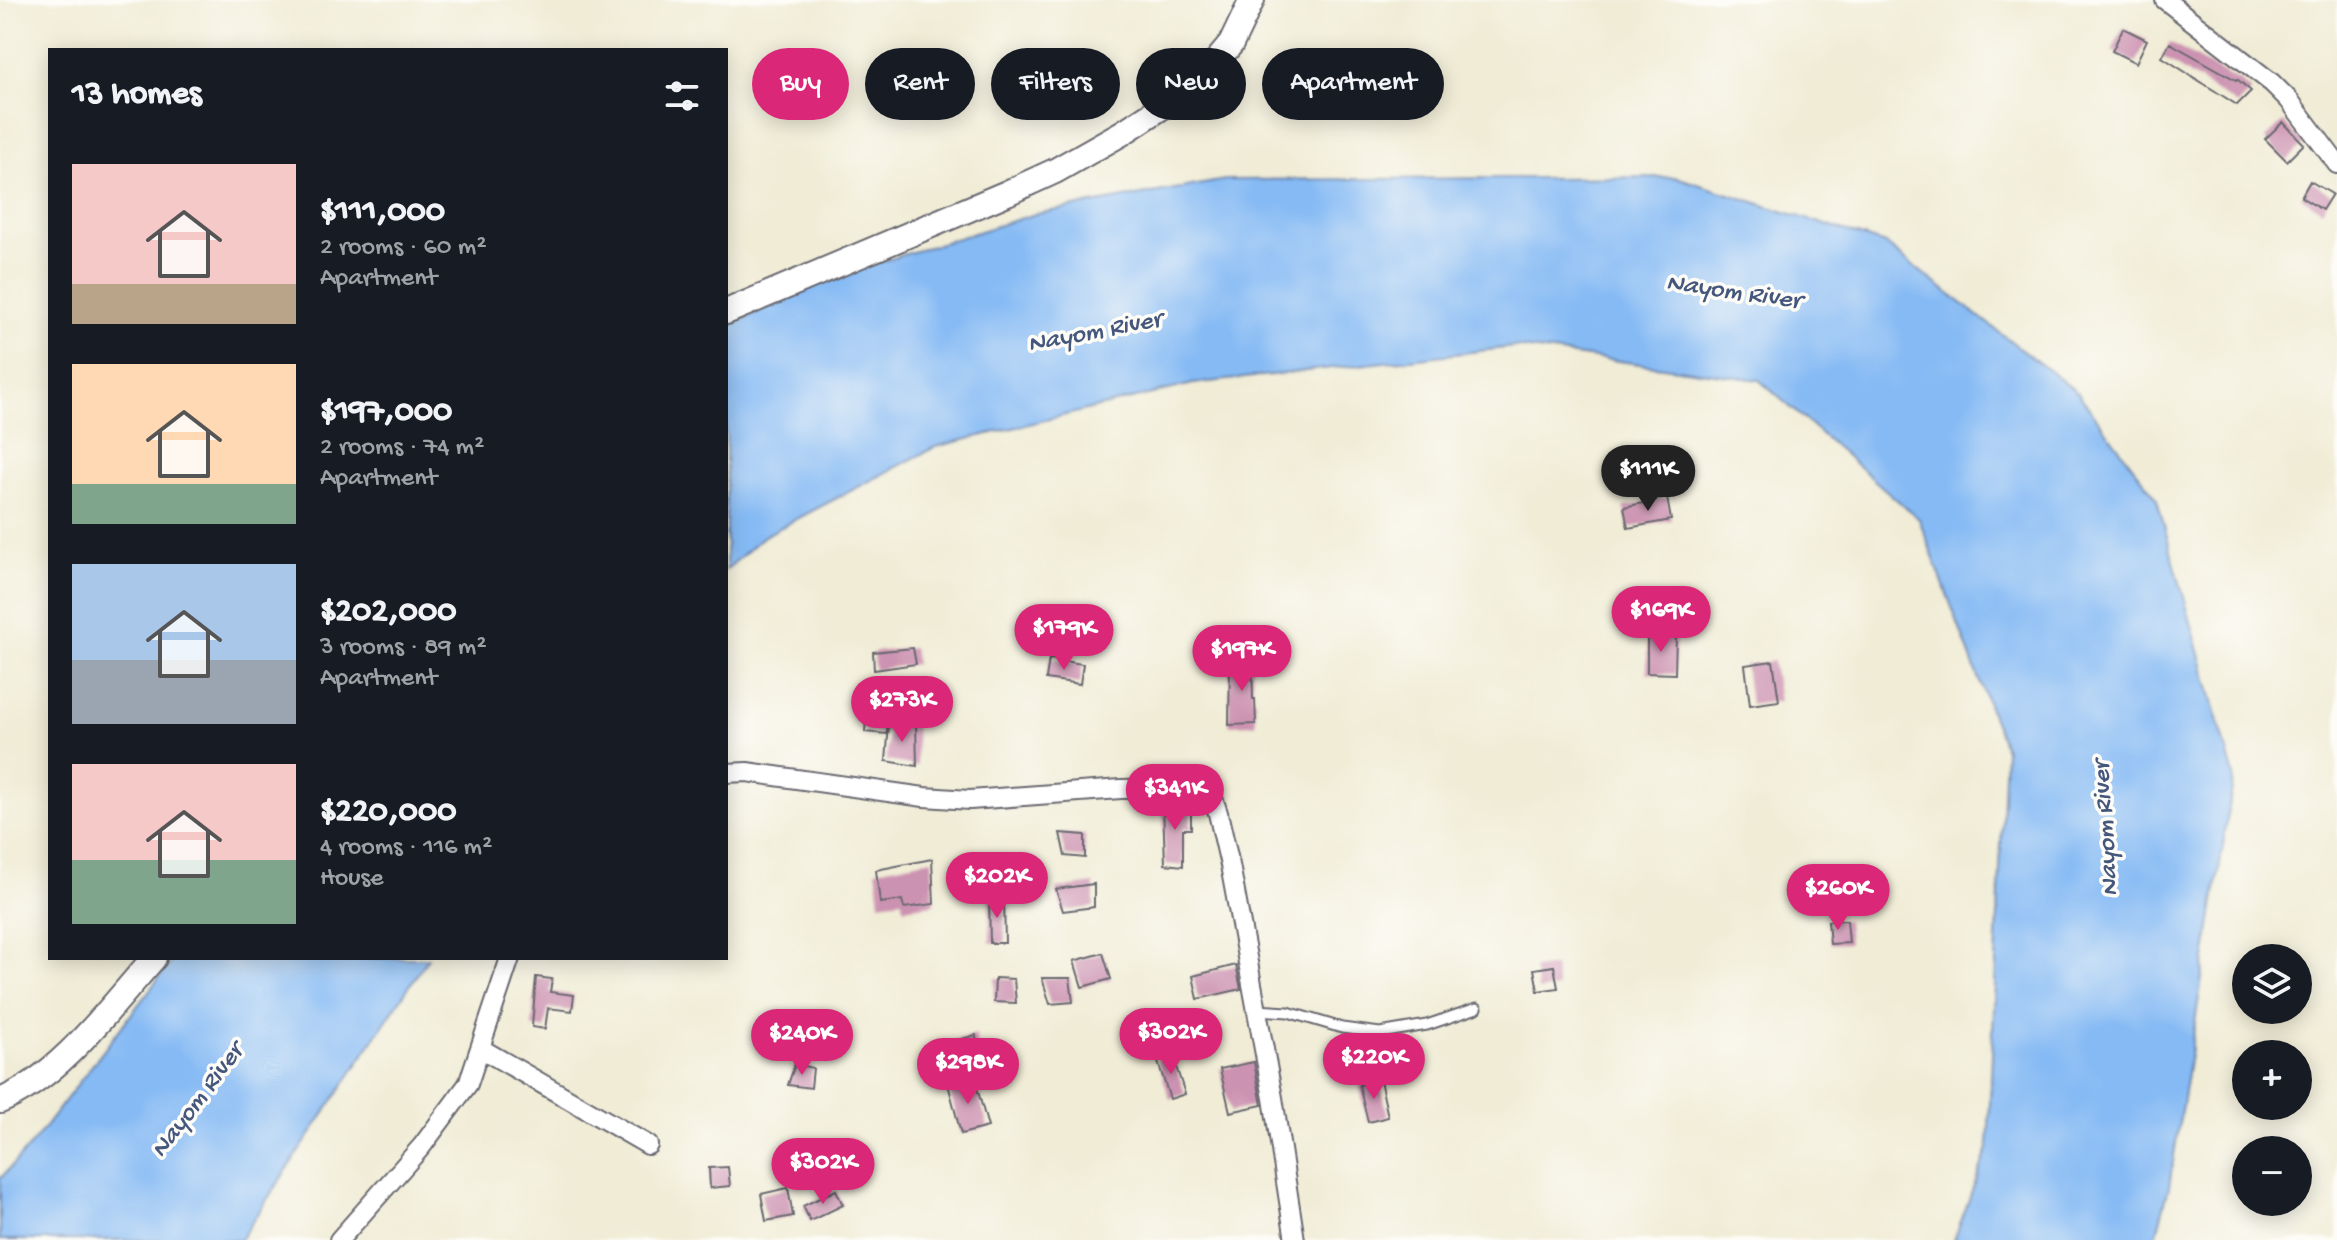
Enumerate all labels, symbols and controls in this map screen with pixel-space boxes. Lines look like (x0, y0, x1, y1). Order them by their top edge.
chip: Buy (752, 48, 849, 120)
chip: Rent (865, 48, 975, 120)
chip: Filters (991, 48, 1120, 120)
chip: New (1136, 48, 1246, 120)
chip: Apartment (1262, 48, 1444, 120)
icon: filters (660, 74, 704, 118)
text: 13 homes (72, 76, 202, 116)
text: $111,000 (320, 193, 445, 233)
icon: home (136, 196, 232, 292)
text: 2 rooms · 60 m² (320, 233, 486, 264)
text: Apartment (320, 264, 437, 295)
water label: Nayom River (1664, 269, 1807, 319)
water label: Nayom River (1025, 304, 1169, 362)
text: $197,000 (320, 393, 452, 433)
icon: home (136, 396, 232, 492)
text: 2 rooms · 74 m² (320, 433, 484, 464)
pin: $111K (1592, 445, 1704, 513)
text: $111K (1619, 455, 1677, 486)
text: Apartment (320, 464, 437, 495)
pin: $169K (1605, 586, 1717, 654)
text: $202,000 (320, 593, 457, 633)
icon: home (136, 596, 232, 692)
text: $169K (1630, 596, 1692, 627)
pin: $179K (1008, 604, 1120, 672)
text: $179K (1032, 614, 1096, 645)
pin: $197K (1186, 625, 1298, 693)
text: 3 rooms · 89 m² (320, 633, 487, 664)
text: $197K (1210, 635, 1274, 666)
text: Apartment (320, 664, 437, 695)
pin: $273K (846, 676, 958, 744)
text: $273K (869, 686, 935, 717)
water label: Nayom River (2087, 755, 2128, 897)
pin: $341K (1119, 764, 1231, 832)
text: $341K (1144, 774, 1206, 805)
text: $220,000 (320, 793, 457, 833)
icon: home (136, 796, 232, 892)
text: 4 rooms · 116 m² (320, 833, 492, 864)
pin: $202K (941, 852, 1053, 920)
text: $202K (964, 862, 1030, 893)
text: House (320, 864, 384, 895)
pin: $260K (1782, 864, 1894, 932)
text: $260K (1805, 874, 1871, 905)
map controls (2232, 944, 2312, 1216)
button: layers (2232, 944, 2312, 1024)
pin: $302K (1115, 1008, 1227, 1076)
pin: $240K (746, 1009, 858, 1077)
text: $302K (1137, 1018, 1205, 1049)
text: $240K (769, 1019, 835, 1050)
pin: $220K (1318, 1033, 1430, 1101)
water label: Nayom River (145, 1034, 255, 1165)
pin: $298K (912, 1038, 1024, 1106)
button: + (2232, 1040, 2312, 1120)
text: $220K (1341, 1043, 1407, 1074)
text: $298K (935, 1048, 1001, 1079)
button: − (2232, 1136, 2312, 1216)
pin: $302K (767, 1138, 879, 1206)
text: $302K (789, 1148, 857, 1179)

